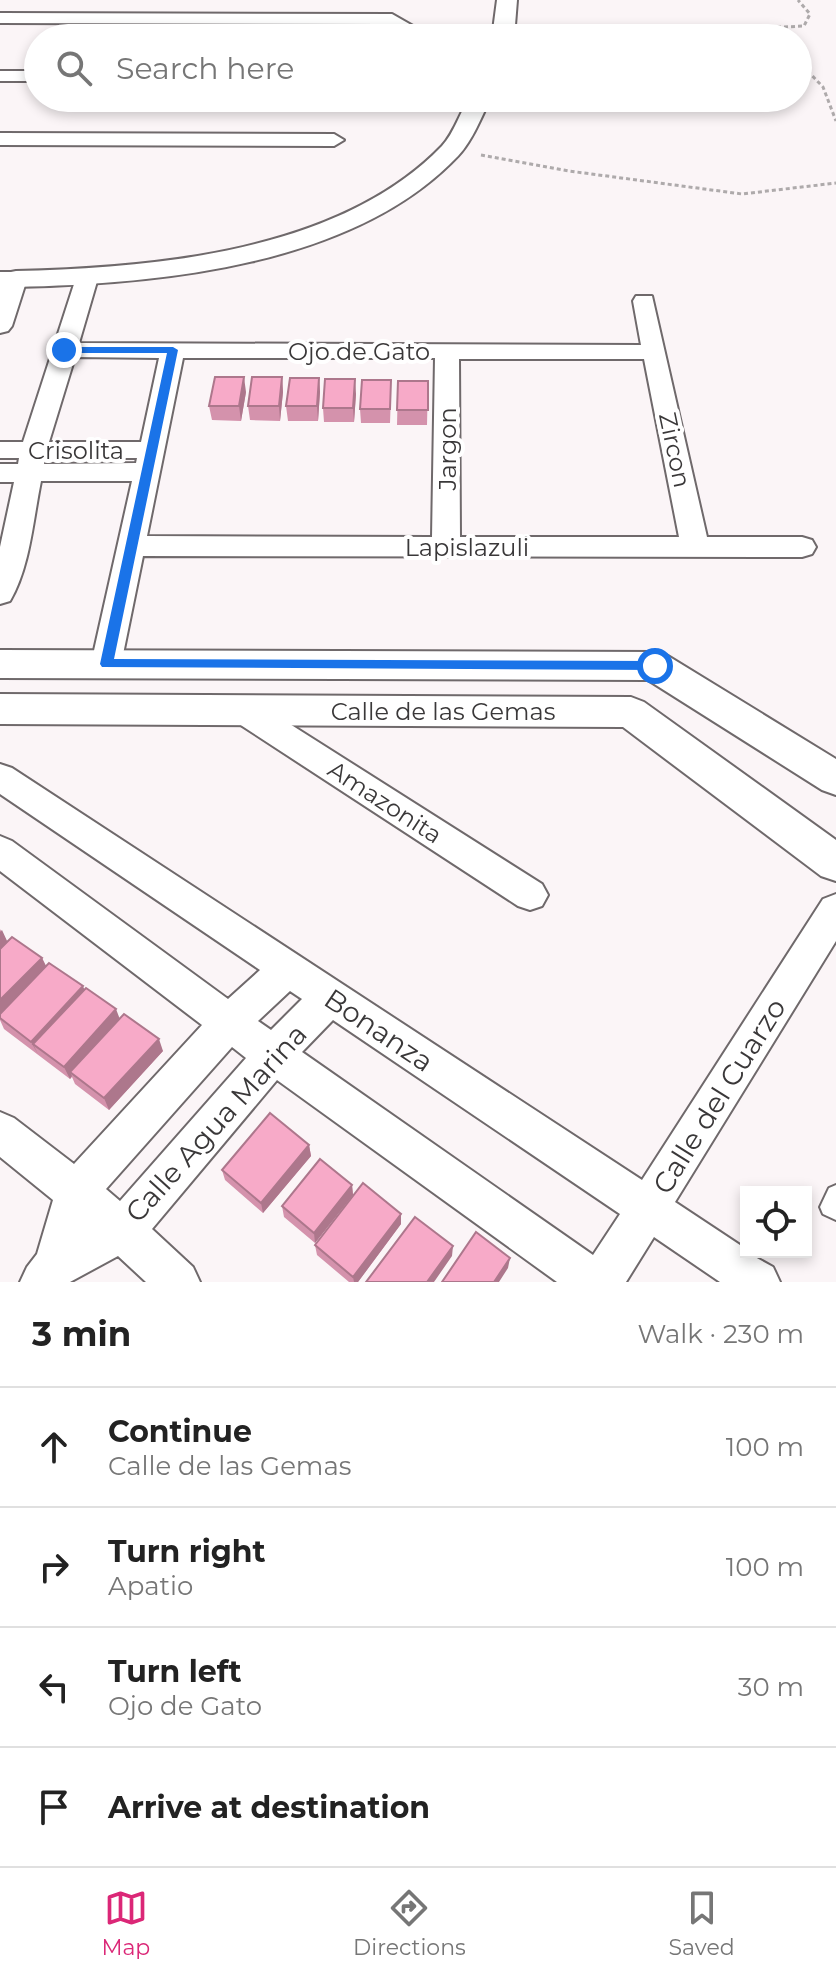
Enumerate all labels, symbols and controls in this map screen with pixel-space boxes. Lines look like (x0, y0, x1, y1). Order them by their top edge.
search box (24, 24, 812, 112)
icon: search (52, 46, 96, 90)
text: Search here (116, 50, 294, 87)
route end (46, 332, 82, 368)
street label: Ojo de Gato (288, 337, 430, 366)
street label: Jargon (433, 407, 462, 492)
street label: Zircon (653, 410, 697, 490)
street label: Crisolita (28, 436, 124, 465)
street label: Lapislazuli (405, 533, 529, 562)
route start (637, 648, 673, 684)
street label: Calle de las Gemas (331, 697, 555, 726)
street label: Amazonita (323, 754, 447, 850)
street label: Bonanza (318, 981, 440, 1079)
street label: Calle del Cuarzo (645, 992, 793, 1200)
street label: Calle Agua Marina (118, 1017, 314, 1229)
map controls (740, 1186, 812, 1258)
button: locate (740, 1186, 812, 1258)
text: 3 min (32, 1313, 131, 1355)
text: Walk · 230 m (637, 1318, 804, 1350)
text: Continue (108, 1413, 252, 1450)
icon: ahead (32, 1425, 76, 1469)
text: 100 m (726, 1431, 804, 1463)
text: Calle de las Gemas (108, 1450, 351, 1482)
text: Turn right (108, 1533, 265, 1570)
icon: right (32, 1545, 76, 1589)
text: 100 m (726, 1551, 804, 1583)
text: Apatio (108, 1570, 193, 1602)
text: Turn left (108, 1653, 241, 1690)
icon: left (32, 1665, 76, 1709)
text: 30 m (738, 1671, 804, 1703)
text: Ojo de Gato (108, 1690, 262, 1722)
icon: arrive (32, 1785, 76, 1829)
text: Arrive at destination (108, 1789, 430, 1826)
tab: Map (101, 1886, 150, 1961)
tab: Directions (353, 1886, 466, 1961)
tab: Saved (669, 1886, 735, 1961)

